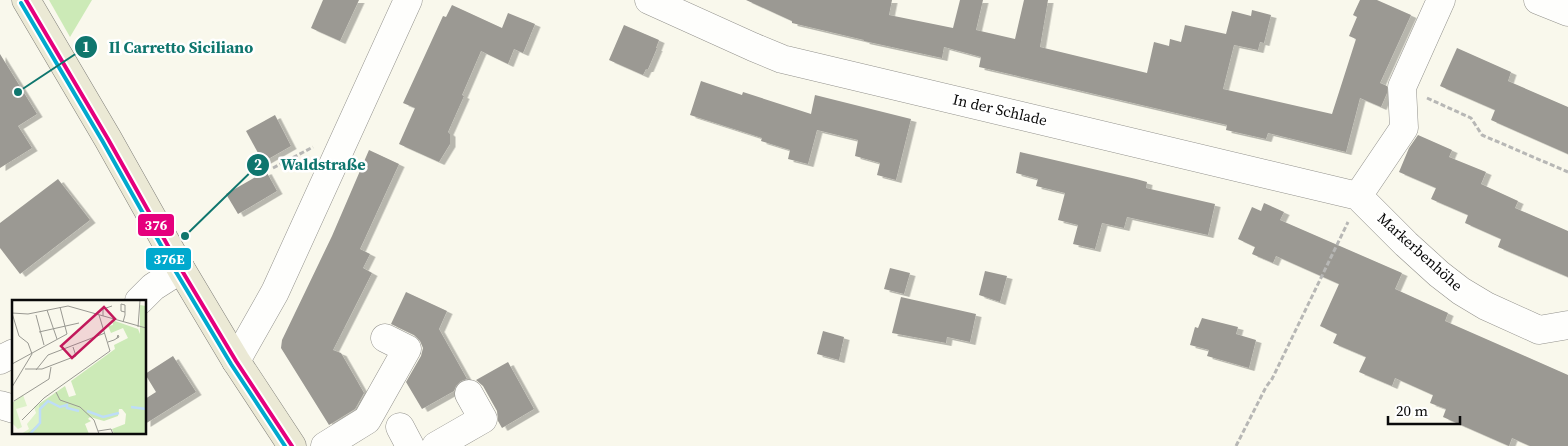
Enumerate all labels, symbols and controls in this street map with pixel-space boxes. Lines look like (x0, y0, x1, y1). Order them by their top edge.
callout: Il Carretto Siciliano (73, 32, 263, 63)
text: 1 (82, 36, 90, 57)
text: Il Carretto Siciliano (109, 36, 253, 58)
street label: In der Schlade (951, 88, 1050, 131)
callout: Waldstraße (245, 149, 375, 180)
text: Waldstraße (281, 153, 365, 175)
text: 2 (254, 154, 262, 175)
street label: Markerbenhöhe (1373, 208, 1468, 296)
line badge: 376 (137, 213, 175, 237)
text: 376 (145, 215, 168, 235)
line badge: 376E (145, 247, 192, 271)
text: 376E (153, 249, 185, 269)
inset map (12, 300, 146, 434)
scale bar (1388, 394, 1460, 426)
text: 20 m (1396, 400, 1428, 421)

